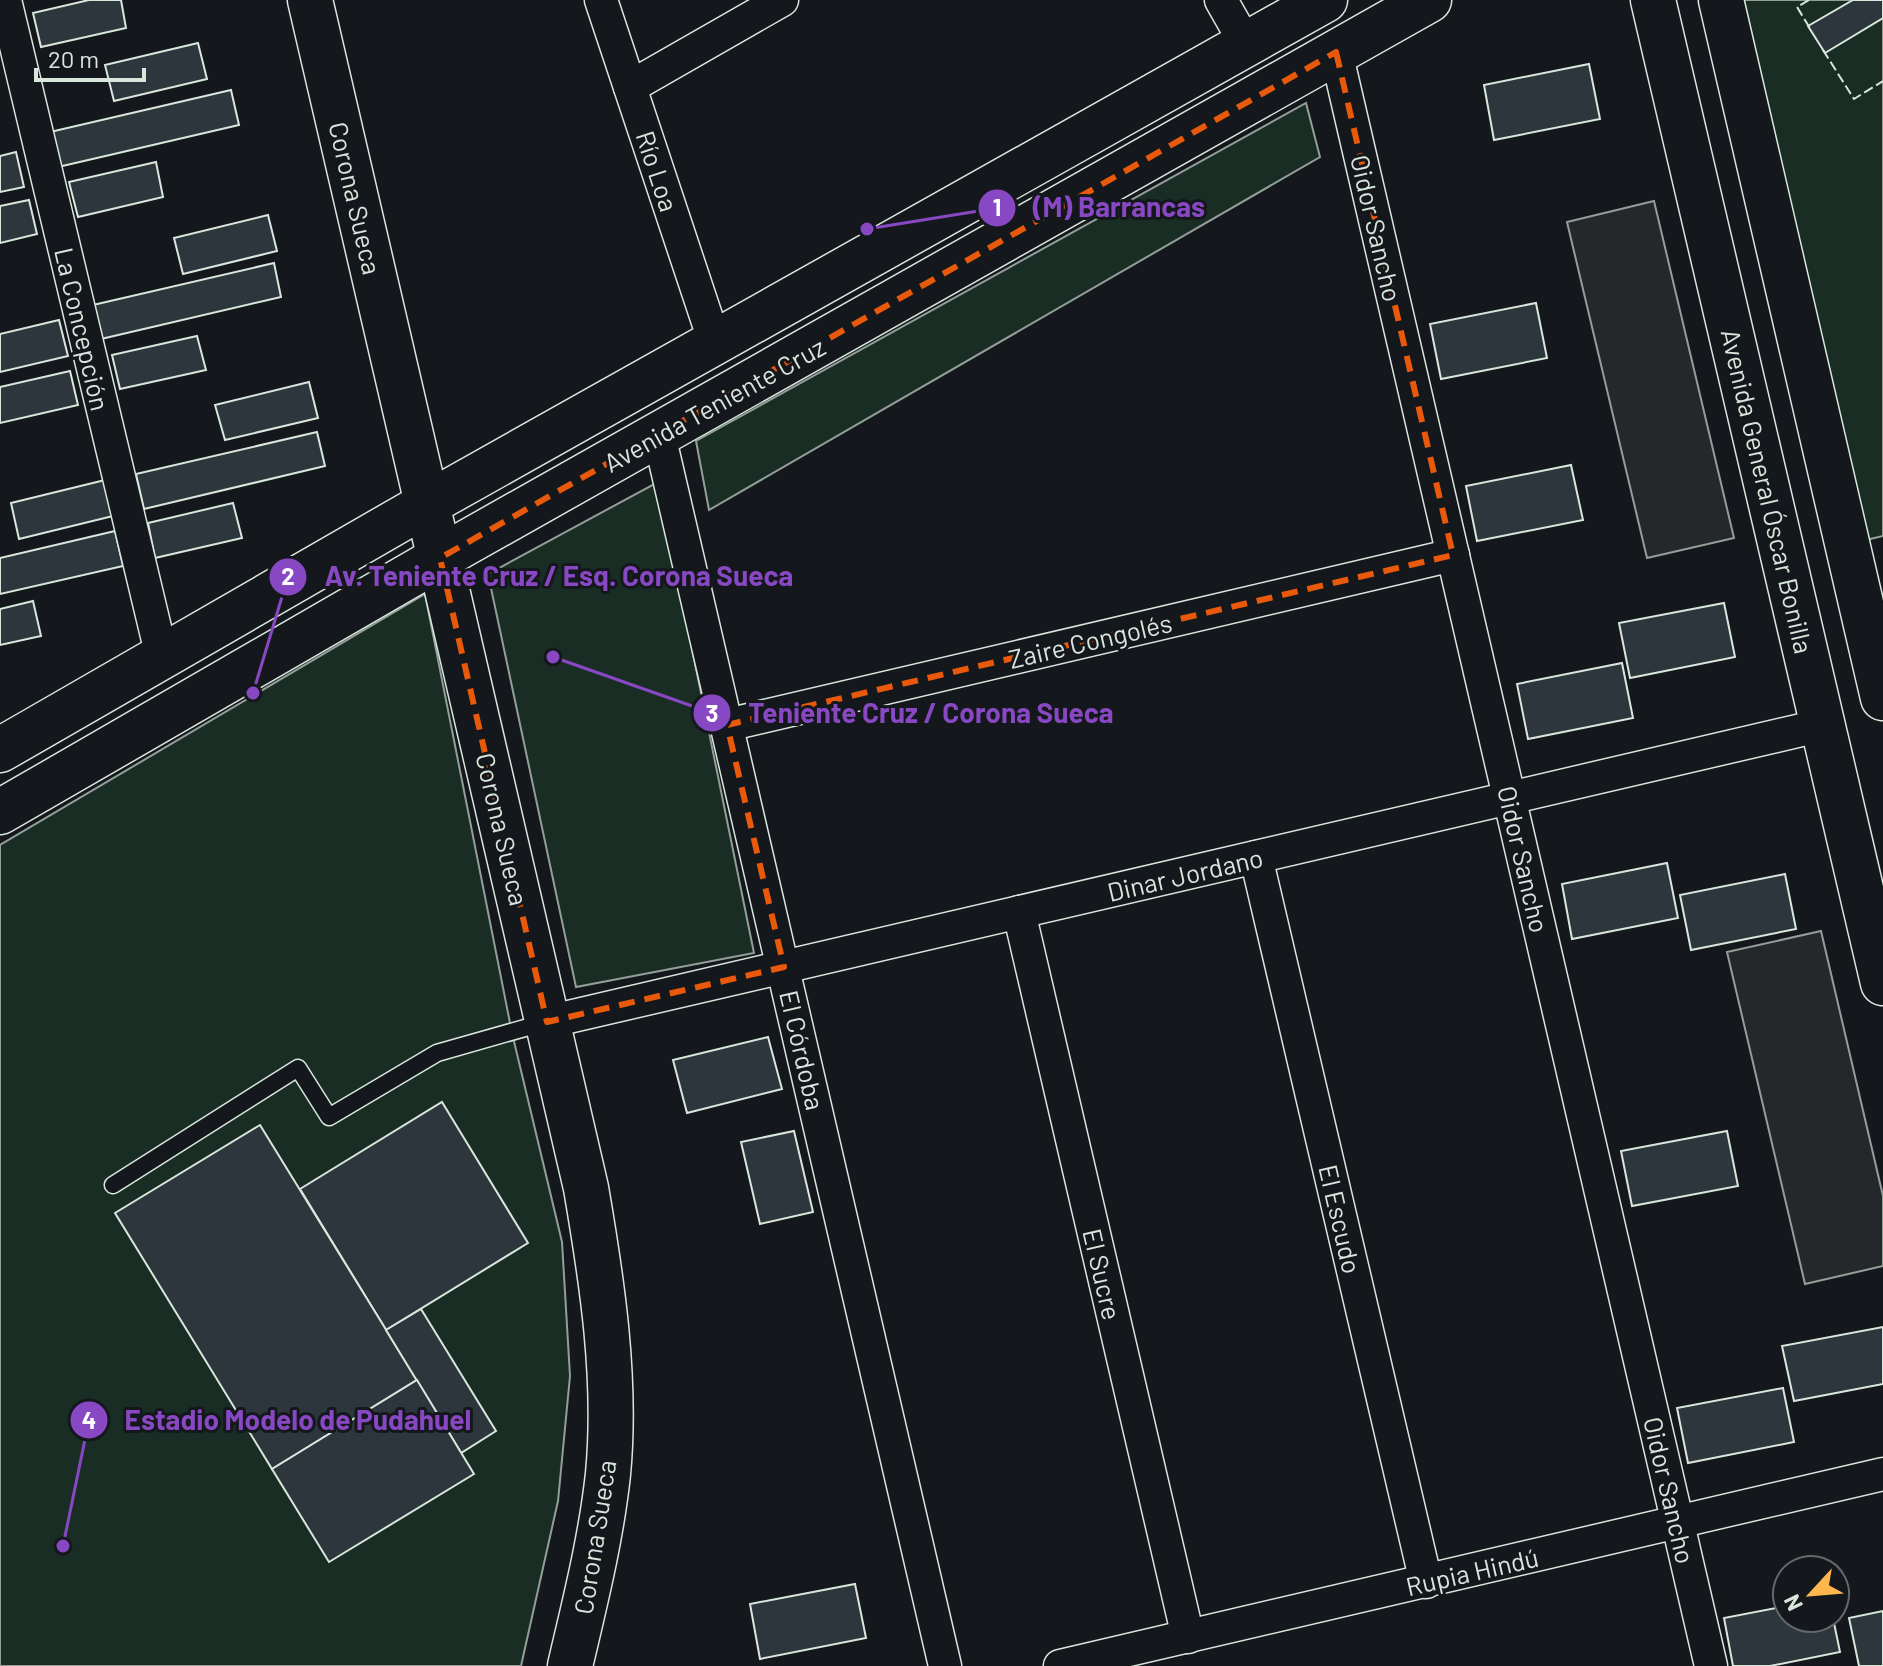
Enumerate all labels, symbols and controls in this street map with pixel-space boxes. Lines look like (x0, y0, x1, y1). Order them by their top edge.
scale bar (36, 32, 144, 82)
text: 20 m (48, 44, 99, 73)
street label: Corona Sueca (323, 119, 389, 277)
street label: Río Loa (630, 127, 686, 215)
street label: Oidor Sancho (1345, 152, 1409, 304)
callout: (M) Barrancas (977, 182, 1221, 234)
text: (M) Barrancas (1032, 189, 1205, 223)
text: 1 (993, 192, 1001, 221)
street label: La Concepción (49, 244, 117, 414)
street label: Avenida General Óscar Bonilla (1716, 326, 1820, 656)
street label: Avenida Teniente Cruz (598, 330, 830, 478)
callout: Av. Teniente Cruz / Esq. Corona Sueca (268, 551, 809, 603)
text: Av. Teniente Cruz / Esq. Corona Sueca (325, 558, 793, 592)
text: 2 (281, 561, 295, 590)
street label: Zaire Congolés (1005, 606, 1175, 674)
callout: Teniente Cruz / Corona Sueca (692, 687, 1130, 739)
text: Teniente Cruz / Corona Sueca (748, 695, 1114, 729)
text: 3 (706, 698, 718, 727)
street label: Corona Sueca (470, 750, 536, 908)
street label: Oidor Sancho (1492, 783, 1556, 935)
street label: Dinar Jordano (1104, 841, 1266, 907)
street label: El Córdoba (774, 987, 832, 1113)
street label: El Escudo (1313, 1161, 1369, 1277)
street label: El Sucre (1077, 1225, 1129, 1323)
callout: Estadio Modelo de Pudahuel (69, 1394, 488, 1446)
text: Estadio Modelo de Pudahuel (125, 1402, 471, 1436)
text: 4 (82, 1405, 96, 1434)
street label: Oidor Sancho (1638, 1414, 1702, 1566)
street label: Corona Sueca (567, 1458, 621, 1616)
street label: Rupia Hindú (1403, 1541, 1541, 1601)
north arrow (1771, 1554, 1851, 1634)
text: N (1777, 1591, 1807, 1615)

